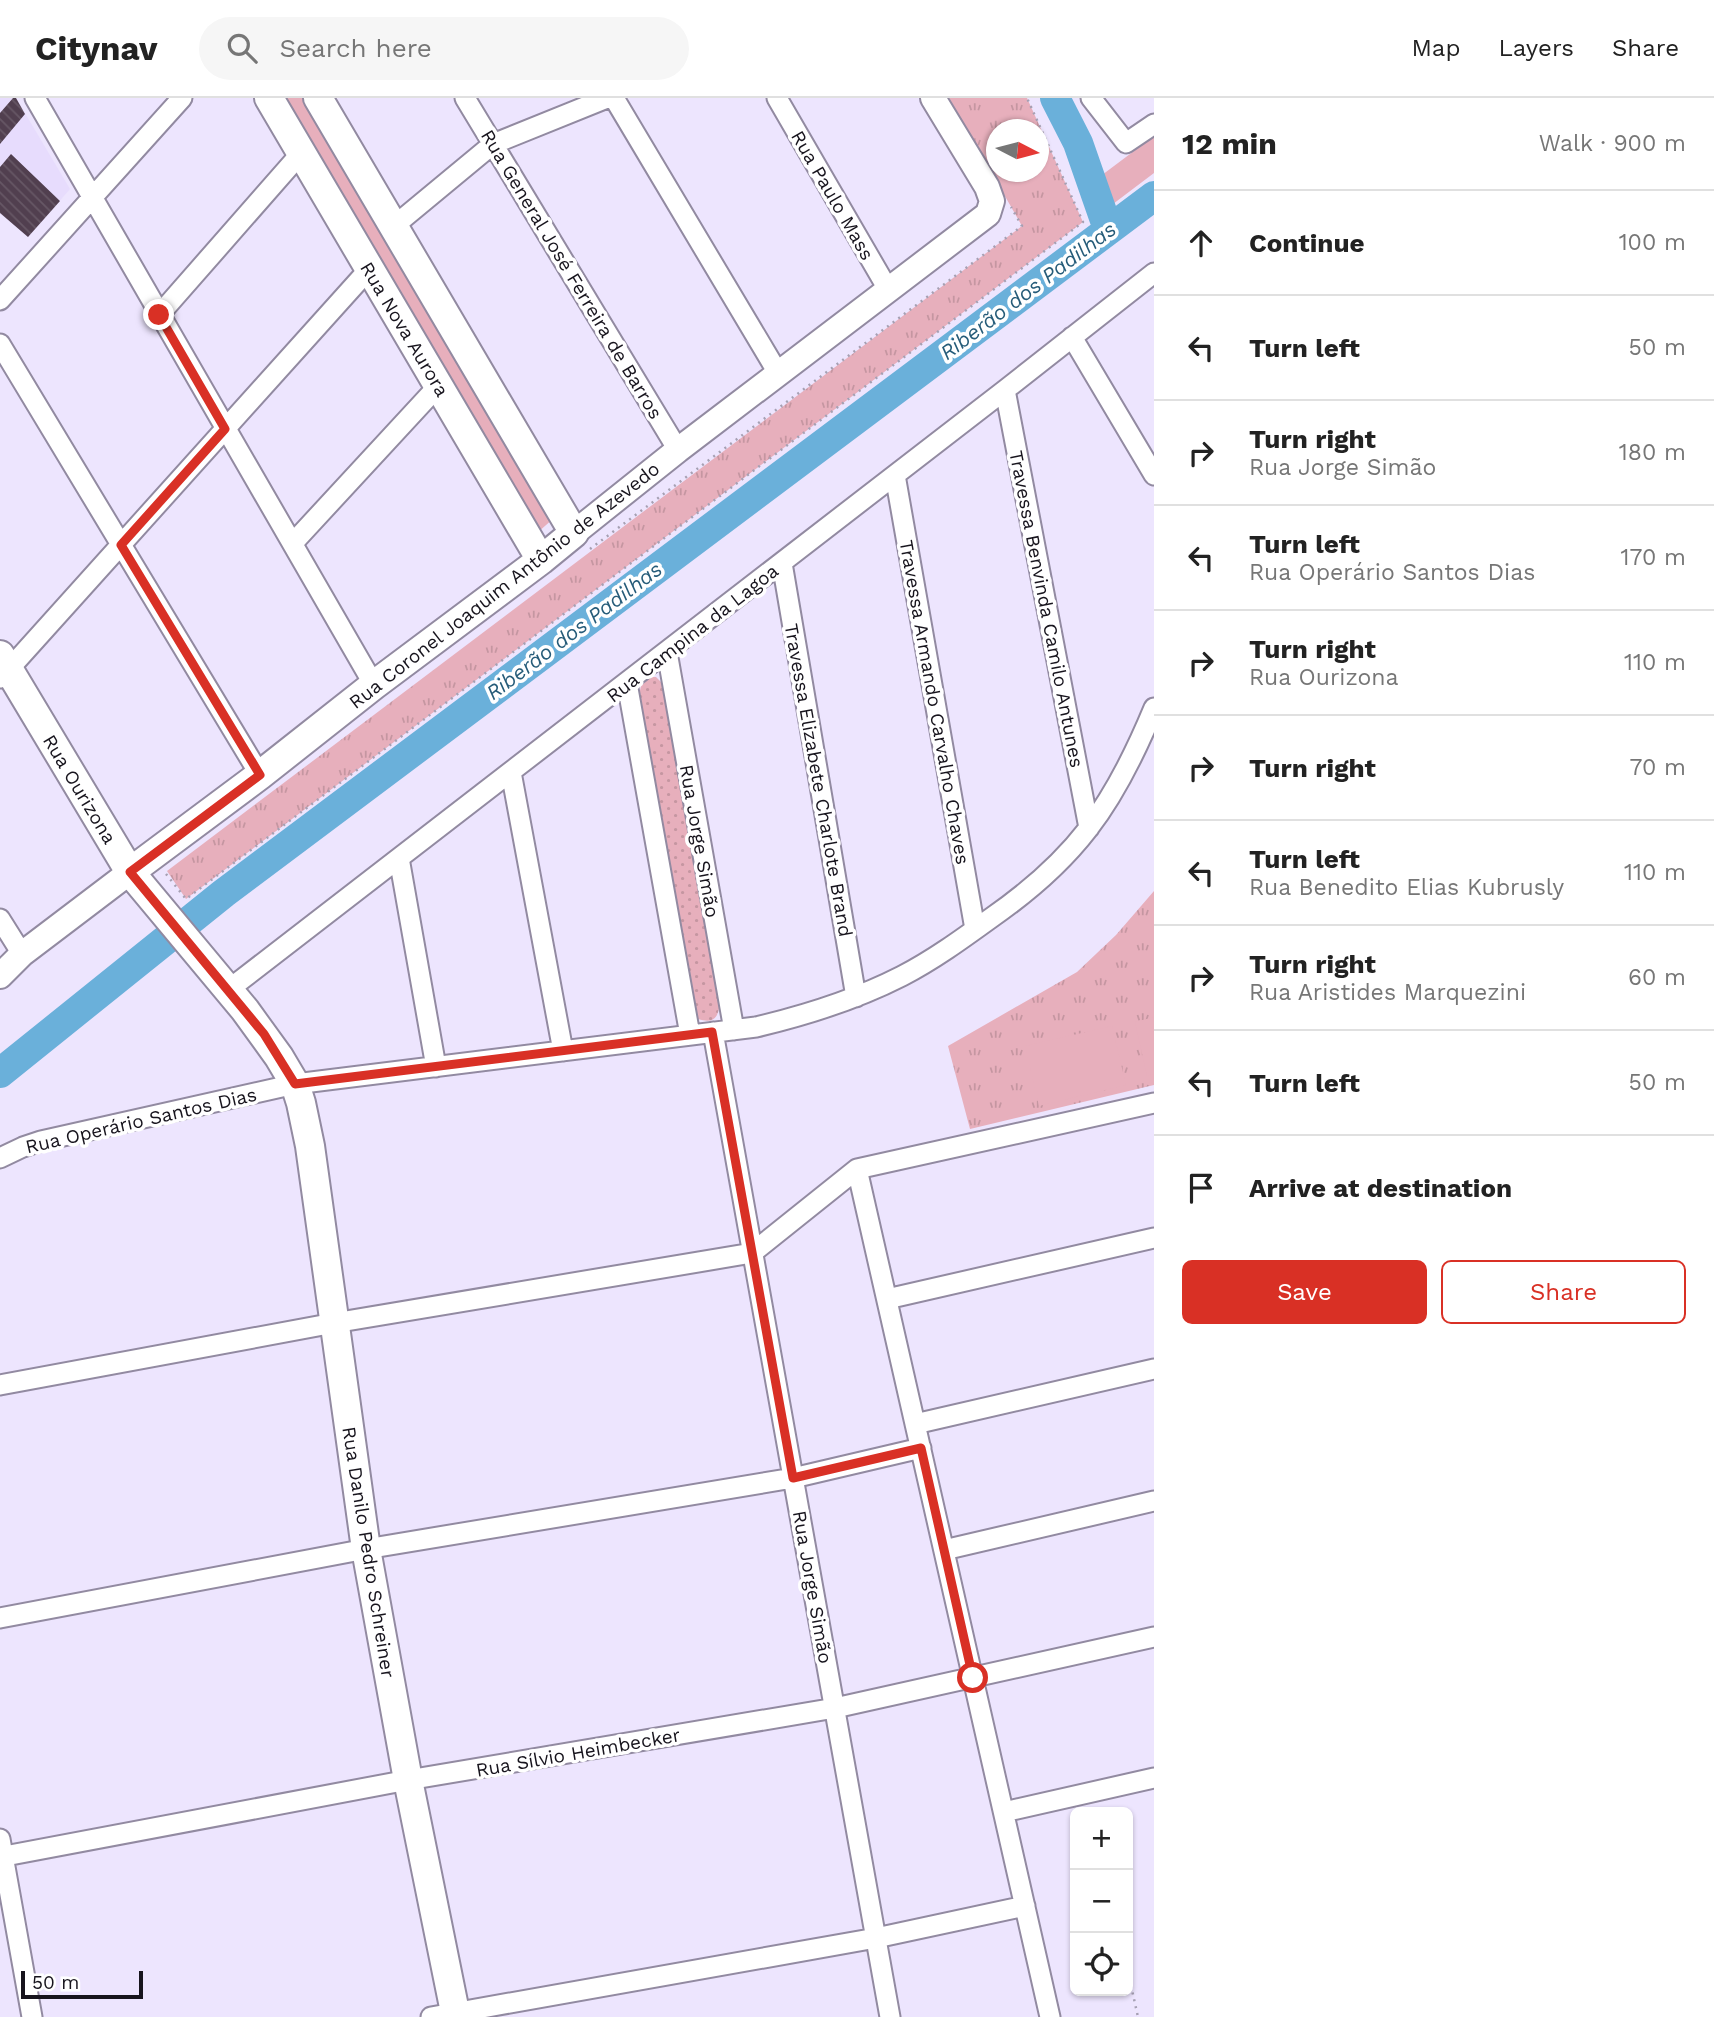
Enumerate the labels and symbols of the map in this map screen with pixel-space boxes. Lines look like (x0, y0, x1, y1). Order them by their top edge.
north arrow (986, 119, 1049, 182)
street label: Rua General José Ferreira de Barros (476, 125, 667, 423)
street label: Rua Paulo Mass (786, 126, 879, 264)
water label: Riberão dos Padilhas (935, 216, 1121, 365)
street label: Rua Nova Aurora (355, 258, 454, 401)
route end (143, 299, 174, 330)
street label: Travessa Benvinda Camilo Antunes (1004, 449, 1089, 770)
street label: Rua Coronel Joaquim Antônio de Azevedo (345, 457, 664, 714)
street label: Travessa Armando Carvalho Chaves (895, 538, 974, 866)
water label: Riberão dos Padilhas (481, 556, 667, 705)
street label: Rua Campina da Lagoa (602, 559, 783, 708)
street label: Travessa Elizabete Charlote Brand (780, 622, 857, 939)
street label: Rua Ourizona (38, 730, 121, 848)
street label: Rua Jorge Simão (675, 763, 724, 919)
street label: Rua Operário Santos Dias (23, 1083, 259, 1158)
street label: Rua Danilo Pedro Schreiner (337, 1425, 400, 1680)
street label: Rua Jorge Simão (788, 1509, 837, 1665)
route start (957, 1662, 988, 1693)
street label: Rua Sílvio Heimbecker (474, 1723, 682, 1782)
scale bar (21, 1968, 144, 2000)

